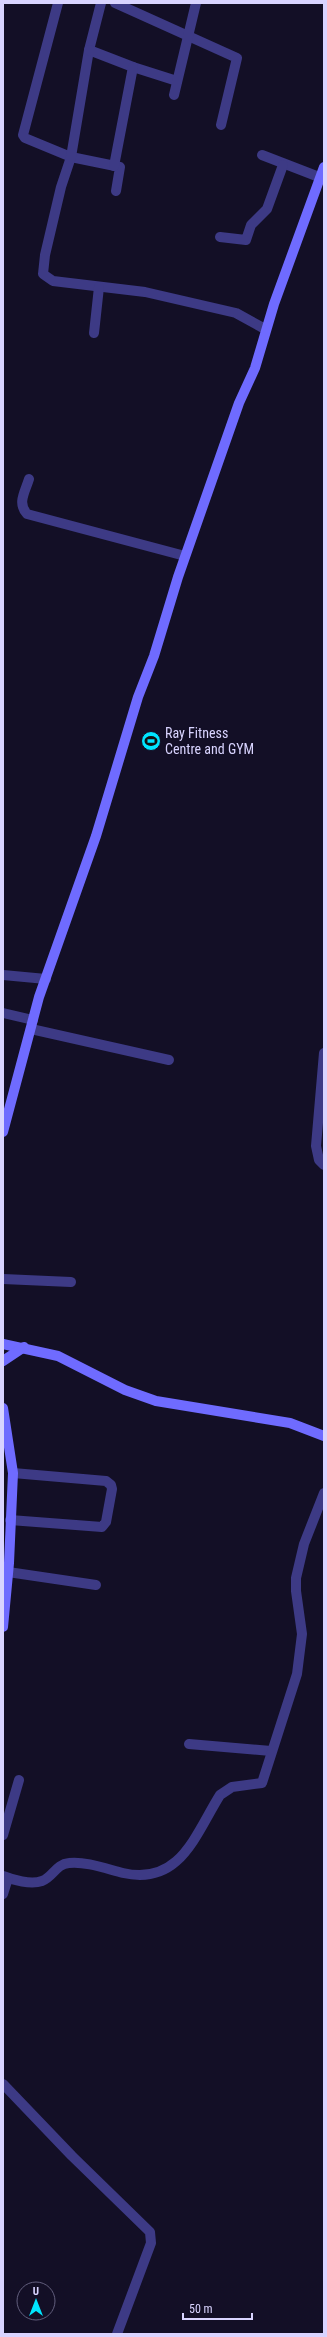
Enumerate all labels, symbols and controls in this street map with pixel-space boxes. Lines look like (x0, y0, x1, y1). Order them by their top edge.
place label: Ray Fitness Centre and GYM (165, 725, 254, 757)
sports icon: Ray Fitness Centre and GYM (140, 730, 162, 752)
north arrow (16, 2281, 56, 2321)
text: U (33, 2285, 39, 2298)
scale bar (183, 2295, 252, 2321)
text: 50 m (189, 2302, 213, 2316)

